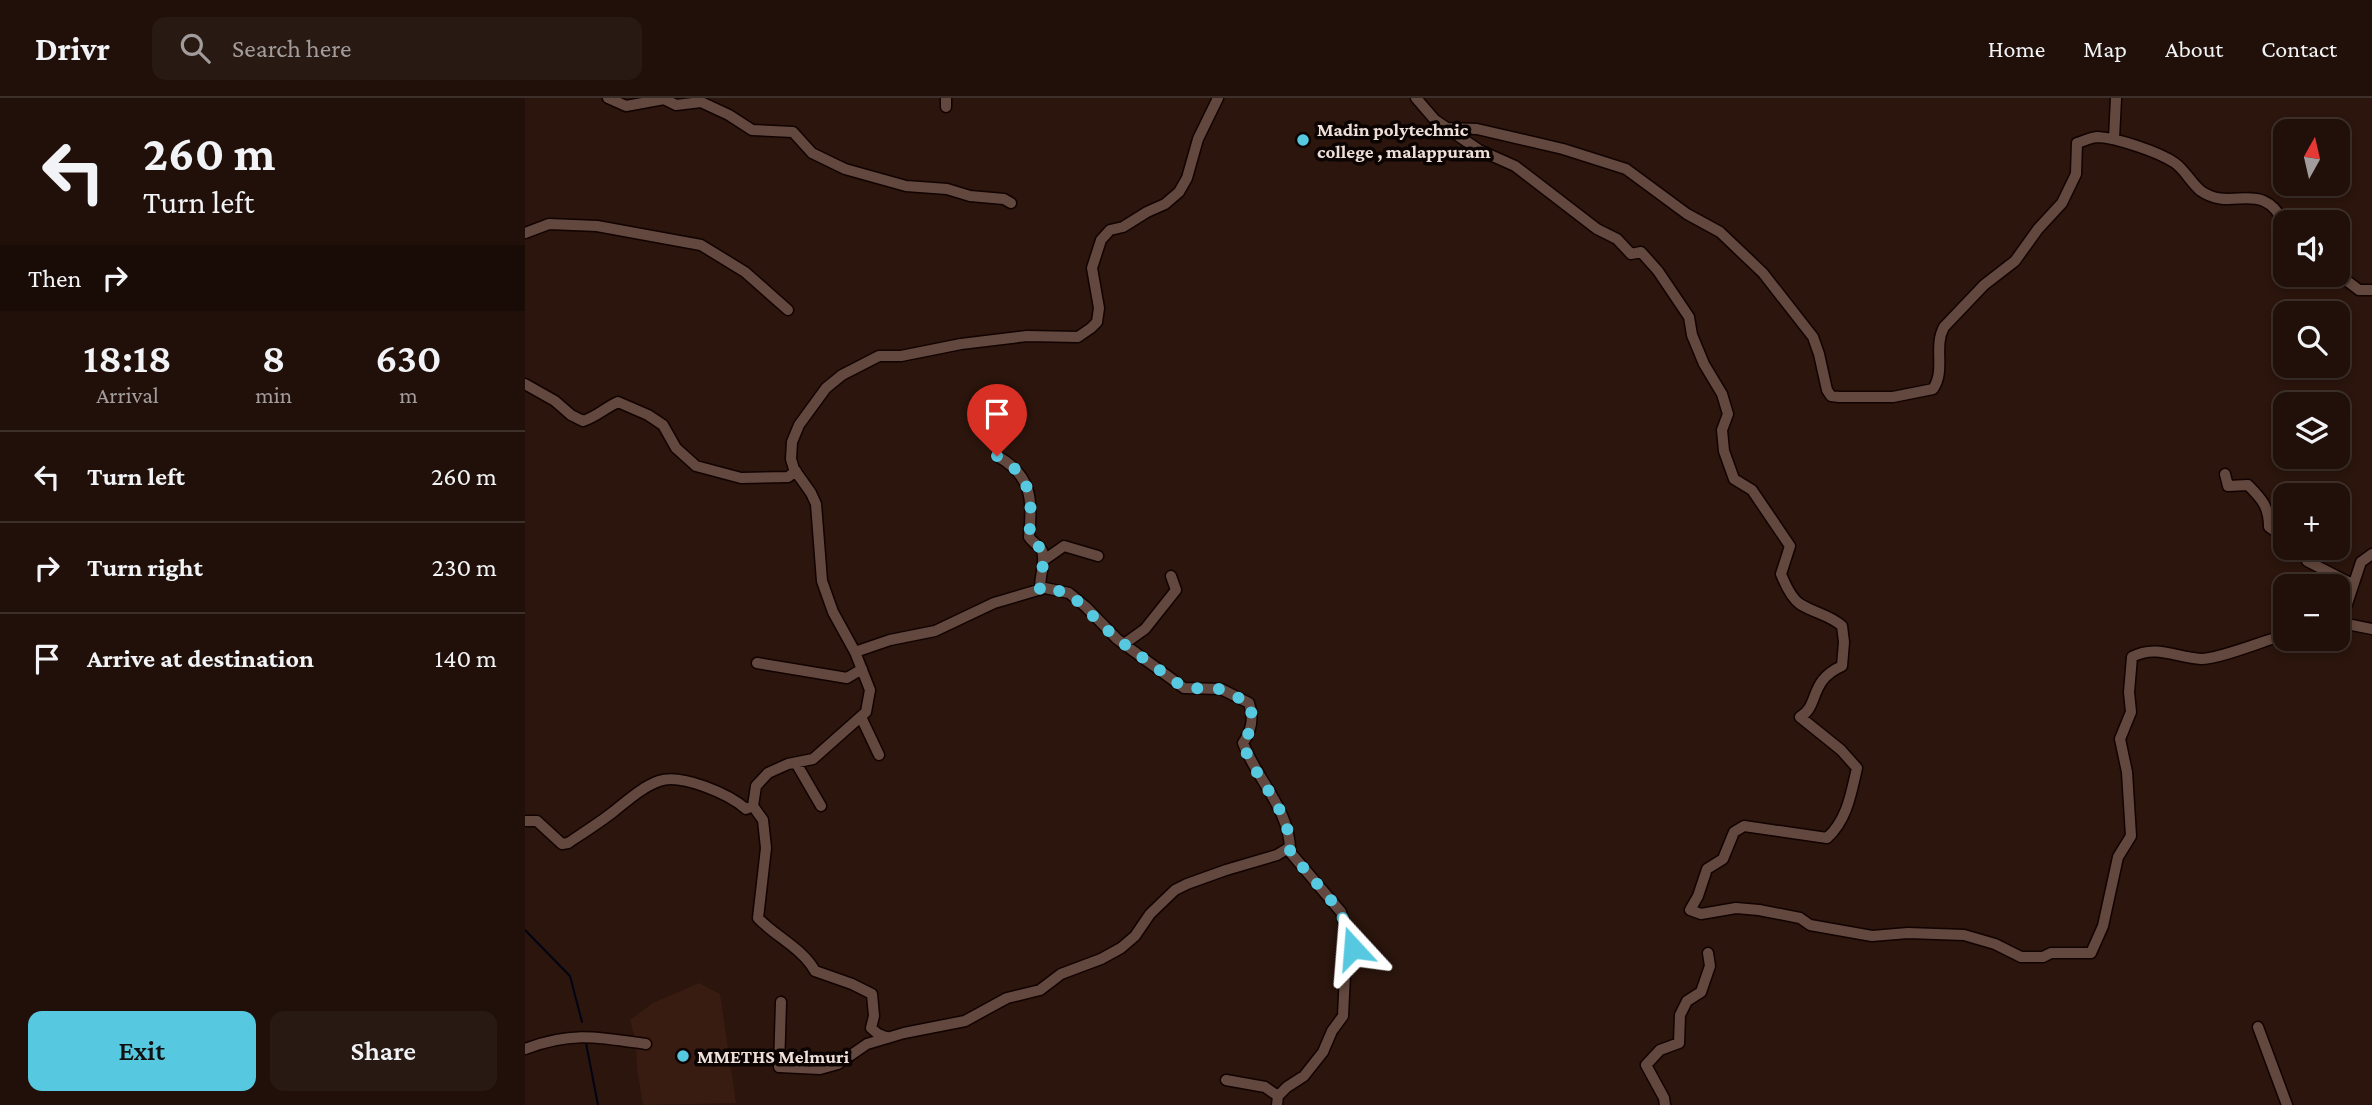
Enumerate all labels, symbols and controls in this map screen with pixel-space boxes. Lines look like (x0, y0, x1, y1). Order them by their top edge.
search box (152, 17, 642, 80)
icon: search (176, 29, 214, 67)
text: Drivr (35, 30, 110, 67)
text: Search here (232, 34, 351, 63)
text: Home (1988, 35, 2045, 62)
text: Map (2083, 35, 2127, 62)
text: About (2165, 35, 2223, 62)
text: Contact (2261, 35, 2337, 62)
place label: Madin polytechnic college , malappuram (1317, 119, 1491, 162)
north arrow (2273, 119, 2350, 196)
map controls (2273, 119, 2350, 651)
icon: left (28, 126, 119, 217)
text: 260 m (143, 126, 275, 181)
marker: Madin polytechnic college , malappuram (1295, 132, 1311, 148)
text: Turn left (143, 184, 254, 220)
button: sound (2273, 210, 2350, 287)
icon: right (96, 259, 134, 297)
text: Then (28, 264, 82, 293)
button: search (2273, 301, 2350, 378)
text: 18:18 (83, 334, 172, 381)
text: 8 (262, 334, 285, 381)
text: 630 (375, 334, 442, 381)
text: Arrival (96, 382, 159, 408)
text: min (255, 382, 292, 408)
text: m (399, 382, 418, 408)
pin (967, 384, 1027, 456)
button: layers (2273, 392, 2350, 469)
icon: arrive (978, 395, 1016, 433)
icon: left (28, 458, 66, 496)
text: Turn left (87, 462, 185, 491)
text: 260 m (431, 462, 497, 491)
button: + (2273, 483, 2350, 560)
icon: right (28, 549, 66, 587)
text: Turn right (87, 553, 203, 582)
text: 230 m (432, 553, 497, 582)
button: − (2273, 574, 2350, 651)
icon: arrive (28, 640, 66, 678)
text: Arrive at destination (87, 644, 314, 673)
text: 140 m (435, 644, 497, 673)
position arrow (1316, 911, 1390, 985)
button: Exit (28, 1011, 256, 1091)
button: Share (270, 1011, 497, 1091)
place label: MMETHS Melmuri (697, 1046, 850, 1067)
marker: MMETHS Melmuri (675, 1048, 691, 1064)

